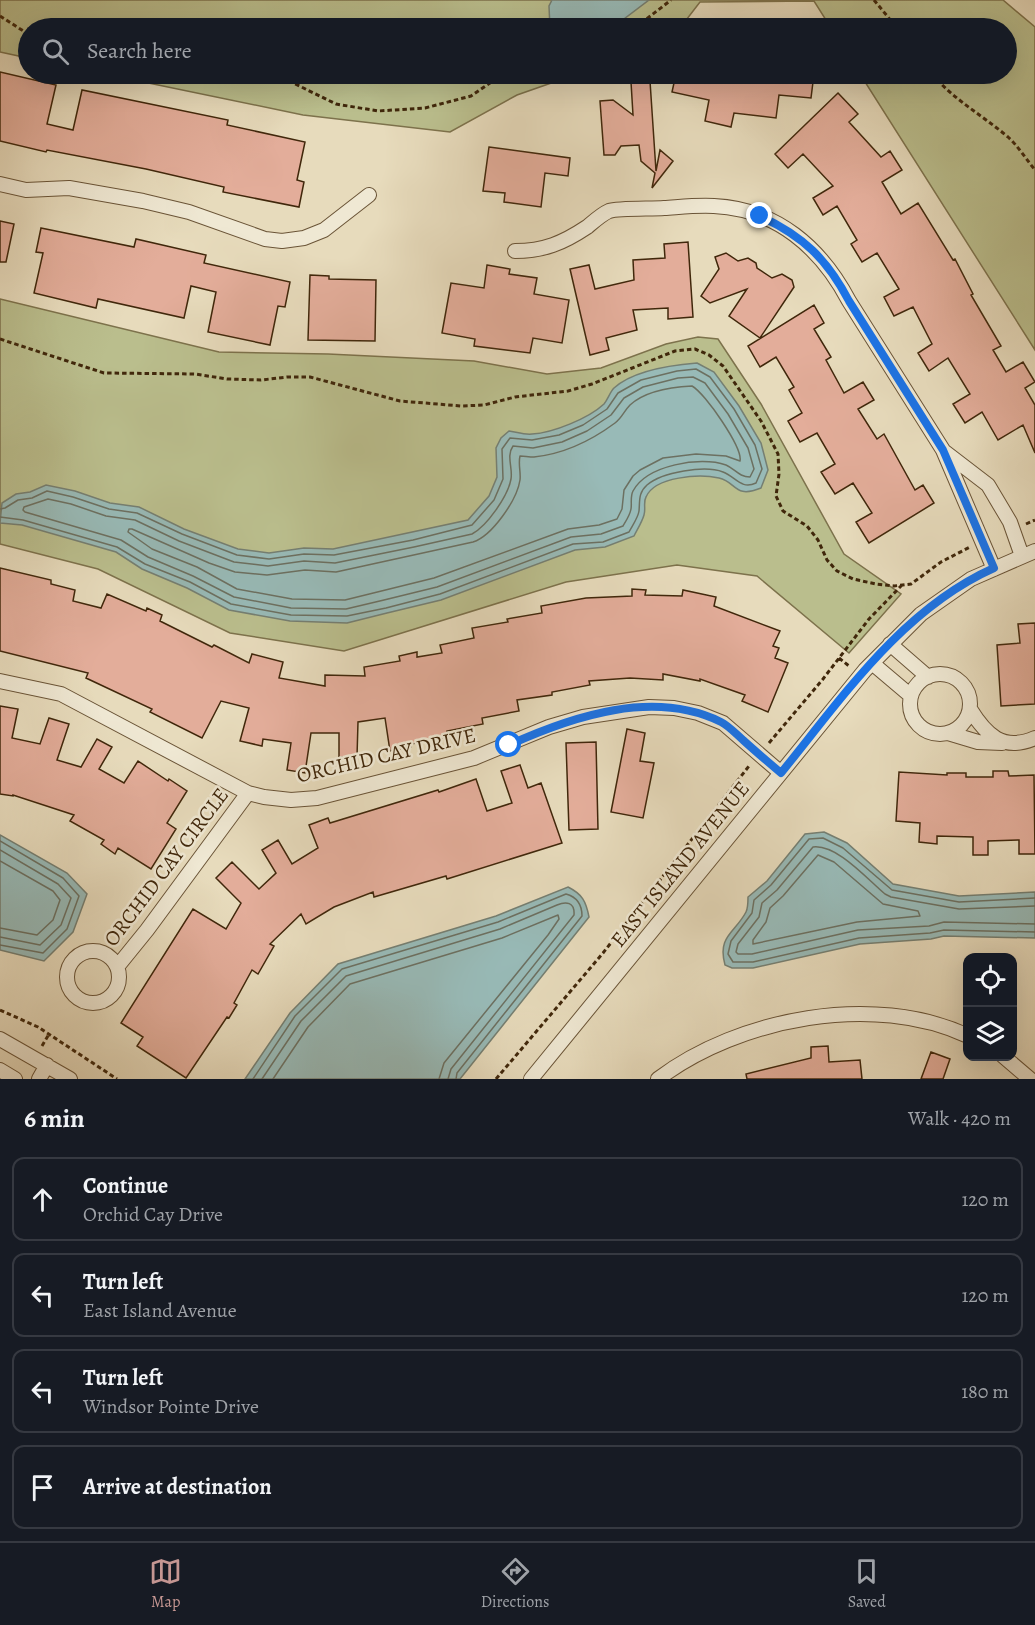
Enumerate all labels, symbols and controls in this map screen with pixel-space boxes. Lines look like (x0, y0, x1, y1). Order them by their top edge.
search box (18, 18, 1017, 84)
icon: search (39, 35, 72, 68)
text: Search here (87, 36, 192, 66)
route end (746, 202, 772, 228)
street label: ORCHID CAY DRIVE (294, 721, 478, 789)
route start (495, 731, 521, 757)
street label: EAST ISLAND AVENUE (604, 775, 756, 953)
street label: ORCHID CAY CIRCLE (97, 782, 235, 952)
map controls (963, 953, 1017, 1061)
button: locate (963, 953, 1017, 1007)
button: layers (963, 1007, 1017, 1061)
text: 6 min (24, 1101, 85, 1136)
text: Walk · 420 m (908, 1105, 1011, 1132)
text: Continue (83, 1171, 168, 1201)
icon: ahead (26, 1183, 59, 1216)
text: 120 m (961, 1186, 1009, 1213)
text: Orchid Cay Drive (83, 1201, 223, 1228)
text: Turn left (83, 1267, 163, 1297)
icon: left (26, 1279, 59, 1312)
text: 120 m (961, 1282, 1009, 1309)
text: East Island Avenue (83, 1297, 237, 1324)
text: Turn left (83, 1363, 163, 1393)
icon: left (26, 1375, 59, 1408)
text: 180 m (961, 1378, 1009, 1405)
text: Windsor Pointe Drive (83, 1393, 259, 1420)
icon: arrive (26, 1471, 59, 1504)
text: Arrive at destination (83, 1472, 272, 1502)
tab: Map (149, 1555, 182, 1613)
tab: Directions (481, 1555, 549, 1613)
tab: Saved (848, 1555, 886, 1613)

